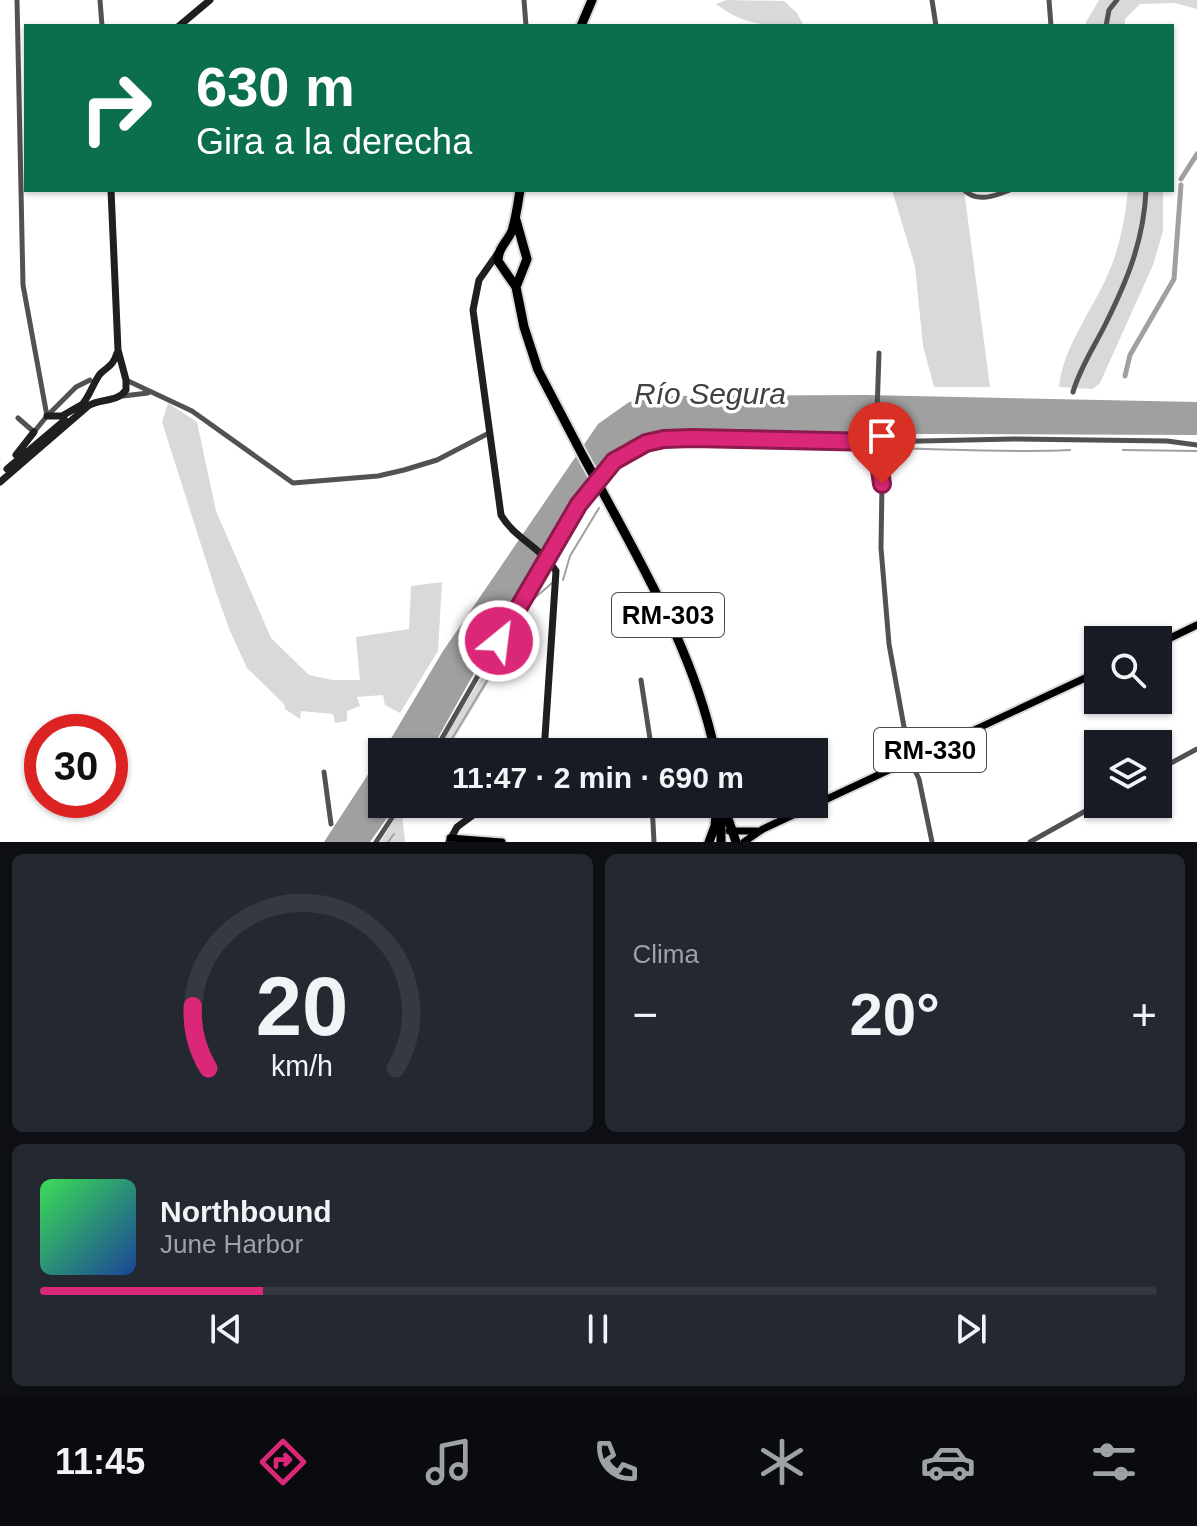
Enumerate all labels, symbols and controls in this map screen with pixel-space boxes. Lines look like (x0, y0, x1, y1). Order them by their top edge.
text: 630 m (196, 55, 355, 118)
icon: right (64, 56, 168, 160)
text: Gira a la derecha (196, 121, 472, 162)
water label: Río Segura (634, 377, 786, 410)
pin (848, 402, 916, 484)
icon: arrive (860, 414, 904, 458)
road number: RM-303 (612, 593, 724, 637)
position arrow (457, 599, 541, 683)
map controls (1084, 626, 1172, 818)
button: search (1084, 626, 1172, 714)
speed limit sign: 30 (24, 714, 128, 818)
road number: RM-330 (874, 728, 986, 772)
button: layers (1084, 730, 1172, 818)
text: 11:47 · 2 min · 690 m (452, 761, 744, 794)
text: Clima (633, 939, 699, 969)
text: 20 (256, 960, 349, 1053)
text: 20° (849, 981, 940, 1048)
text: − (633, 990, 658, 1039)
text: + (1131, 990, 1157, 1039)
text: km/h (271, 1050, 333, 1082)
text: Northbound (160, 1195, 332, 1228)
text: June Harbor (160, 1229, 303, 1259)
icon: previous (204, 1307, 248, 1351)
icon: pause (576, 1307, 620, 1351)
icon: next (949, 1307, 993, 1351)
icon: directions (255, 1434, 311, 1490)
icon: music (421, 1434, 477, 1490)
icon: phone (588, 1434, 644, 1490)
icon: climate (754, 1434, 810, 1490)
icon: car (920, 1434, 976, 1490)
icon: filters (1086, 1434, 1142, 1490)
text: 11:45 (55, 1441, 145, 1482)

